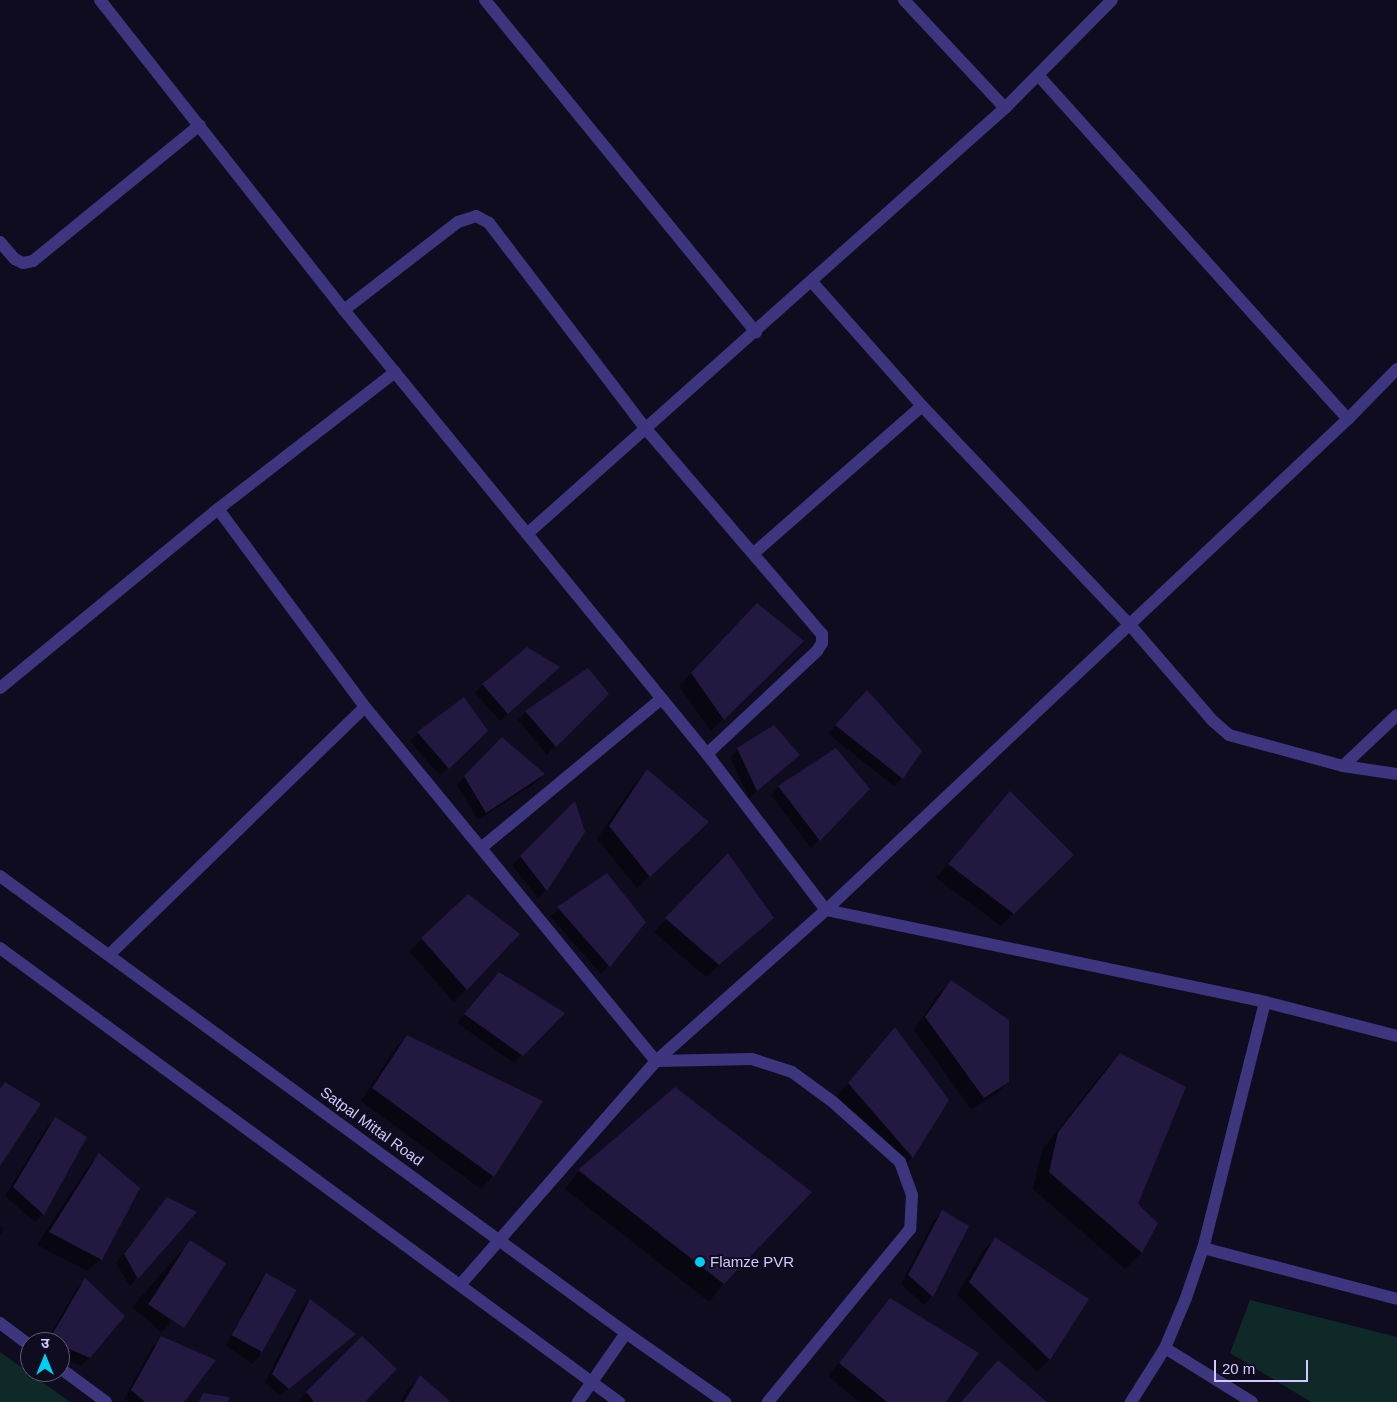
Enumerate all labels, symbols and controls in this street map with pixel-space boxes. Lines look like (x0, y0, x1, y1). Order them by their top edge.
street label: Satpal Mittal Road (317, 1083, 427, 1169)
place label: Flamze PVR (710, 1253, 794, 1271)
marker: Flamze PVR (694, 1256, 706, 1268)
north arrow (20, 1332, 70, 1382)
text: उ (41, 1335, 49, 1351)
scale bar (1217, 1350, 1311, 1382)
text: 20 m (1222, 1360, 1255, 1377)

